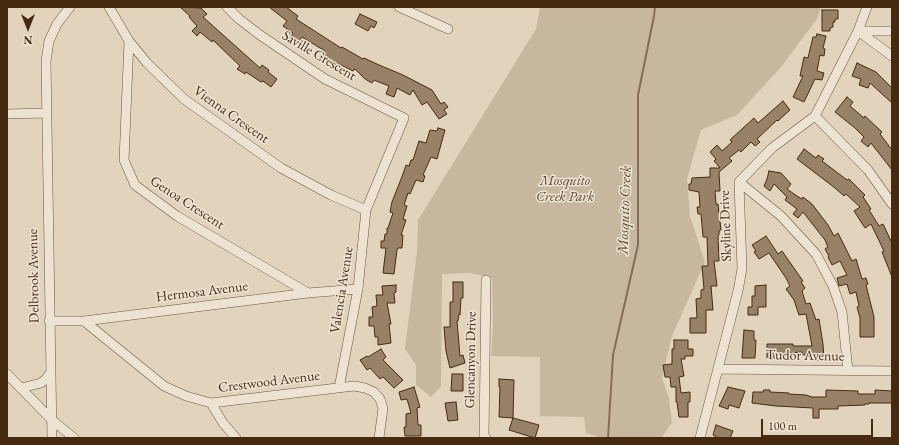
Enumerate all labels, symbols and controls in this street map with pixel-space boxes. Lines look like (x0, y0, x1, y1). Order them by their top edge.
north arrow (8, 8, 48, 48)
street label: Saville Crescent (279, 27, 359, 85)
text: N (24, 33, 32, 47)
street label: Vienna Crescent (190, 83, 272, 147)
water label: Mosquito Creek (614, 165, 636, 255)
street label: Genoa Crescent (147, 173, 227, 233)
park label: Mosquito Creek Park (536, 173, 594, 206)
street label: Skyline Drive (716, 190, 736, 262)
street label: Delbrook Avenue (25, 229, 43, 323)
street label: Valencia Avenue (327, 245, 357, 335)
street label: Hermosa Avenue (155, 278, 249, 306)
street label: Glencanyon Drive (462, 311, 480, 409)
street label: Tudor Avenue (766, 347, 844, 365)
street label: Crestwood Avenue (217, 367, 321, 397)
scale bar (763, 411, 875, 437)
text: 100 m (768, 418, 797, 434)

